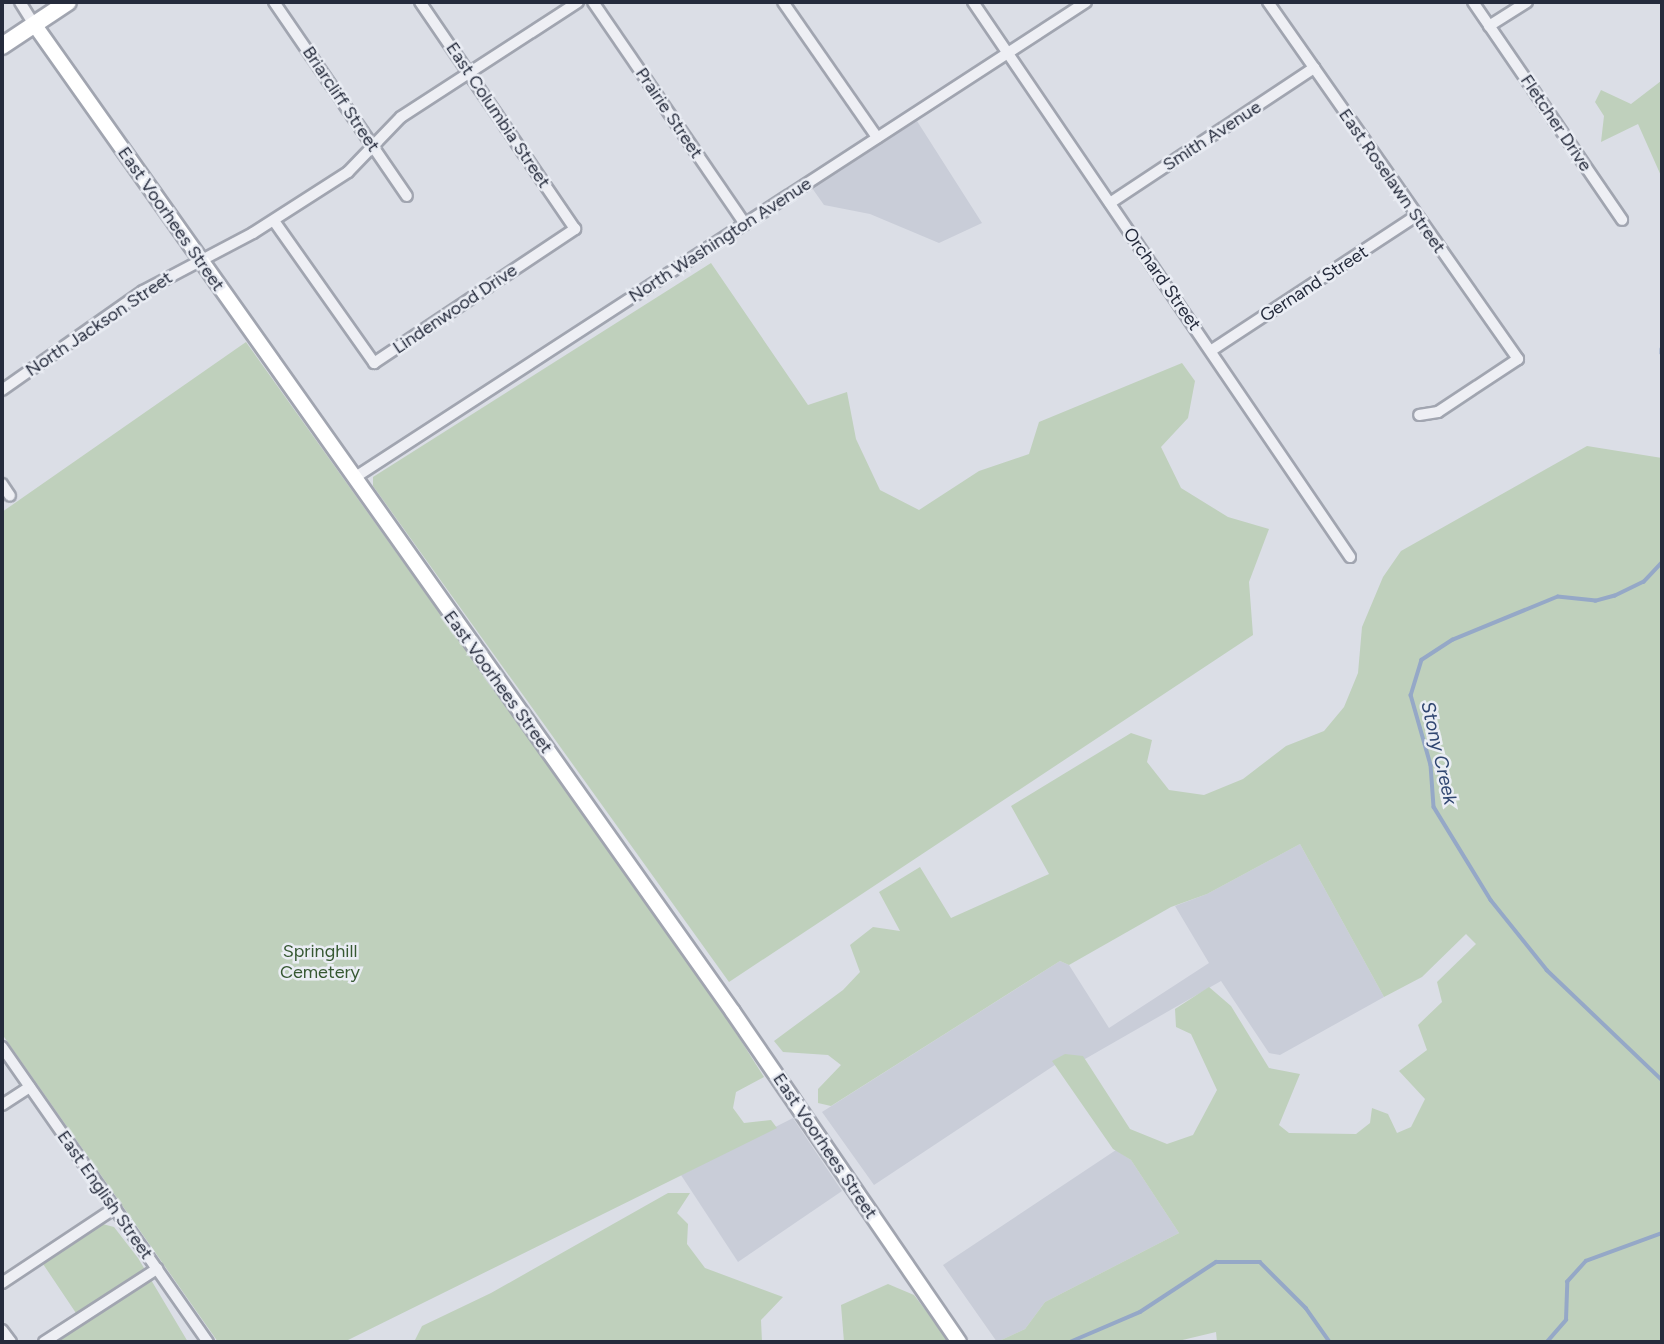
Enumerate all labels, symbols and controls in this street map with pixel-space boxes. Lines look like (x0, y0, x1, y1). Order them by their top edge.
street label: East Columbia Street (441, 38, 555, 192)
street label: Briarcliff Street (298, 42, 384, 156)
street label: Prairie Street (631, 64, 707, 162)
street label: Fletcher Drive (1516, 71, 1596, 175)
street label: Smith Avenue (1159, 96, 1265, 176)
street label: East Roselawn Street (1334, 105, 1450, 257)
street label: East Voorhees Street (113, 143, 229, 295)
street label: North Washington Avenue (625, 173, 815, 307)
street label: Orchard Street (1119, 223, 1205, 335)
street label: Gernand Street (1256, 241, 1372, 327)
street label: Lindenwood Drive (389, 259, 521, 359)
street label: North Jackson Street (22, 267, 176, 381)
street label: East Voorhees Street (439, 606, 557, 758)
water label: Stony Creek (1416, 699, 1462, 807)
park label: Springhill Cemetery (280, 941, 360, 984)
street label: East Voorhees Street (768, 1069, 882, 1223)
street label: East English Street (53, 1126, 157, 1264)

